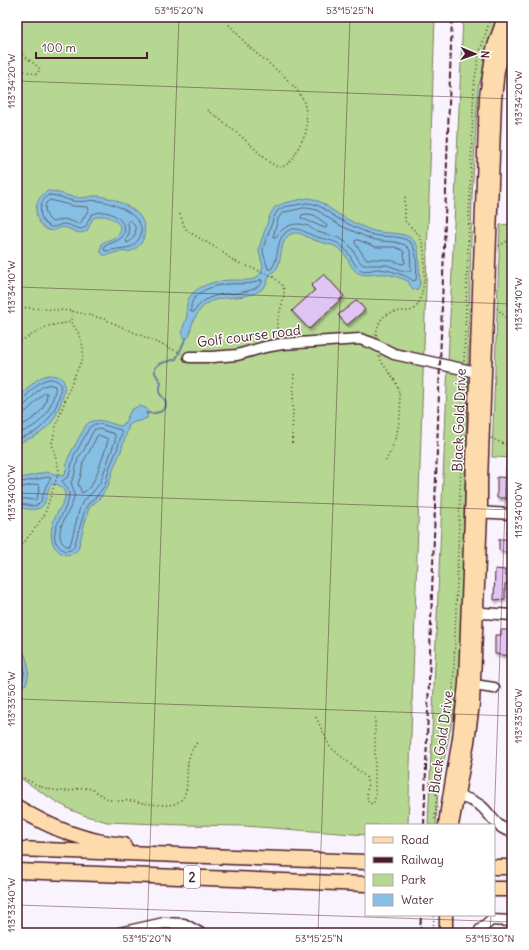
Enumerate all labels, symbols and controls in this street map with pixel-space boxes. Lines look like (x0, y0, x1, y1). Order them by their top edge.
text: 53°15'20"N (155, 4, 203, 17)
text: 53°15'25"N (326, 4, 374, 17)
scale bar (36, 34, 147, 60)
north arrow (455, 34, 495, 74)
text: 100 m (42, 40, 76, 55)
text: N (478, 50, 492, 58)
text: 113°34'20"W (5, 54, 18, 108)
text: 113°34'20"W (512, 71, 525, 125)
text: 113°34'10"W (5, 260, 18, 314)
text: 113°34'10"W (512, 277, 525, 331)
street label: Golf course road (196, 321, 302, 351)
street label: Black Gold Drive (448, 368, 470, 472)
text: 113°34'00"W (5, 465, 18, 521)
text: 113°34'00"W (512, 482, 525, 538)
text: 113°33'50"W (5, 671, 18, 727)
text: 113°33'50"W (512, 688, 525, 744)
street label: Black Gold Drive (425, 689, 457, 795)
legend (365, 824, 495, 916)
text: Road (401, 832, 429, 847)
text: Railway (401, 852, 444, 867)
road number: 2 (184, 866, 200, 888)
text: Park (401, 872, 426, 887)
text: 113°33'40"W (5, 878, 18, 932)
text: Water (401, 892, 434, 907)
text: 53°15'20"N (123, 932, 171, 945)
text: 53°15'25"N (295, 932, 343, 945)
text: 53°15'30"N (466, 932, 514, 945)

